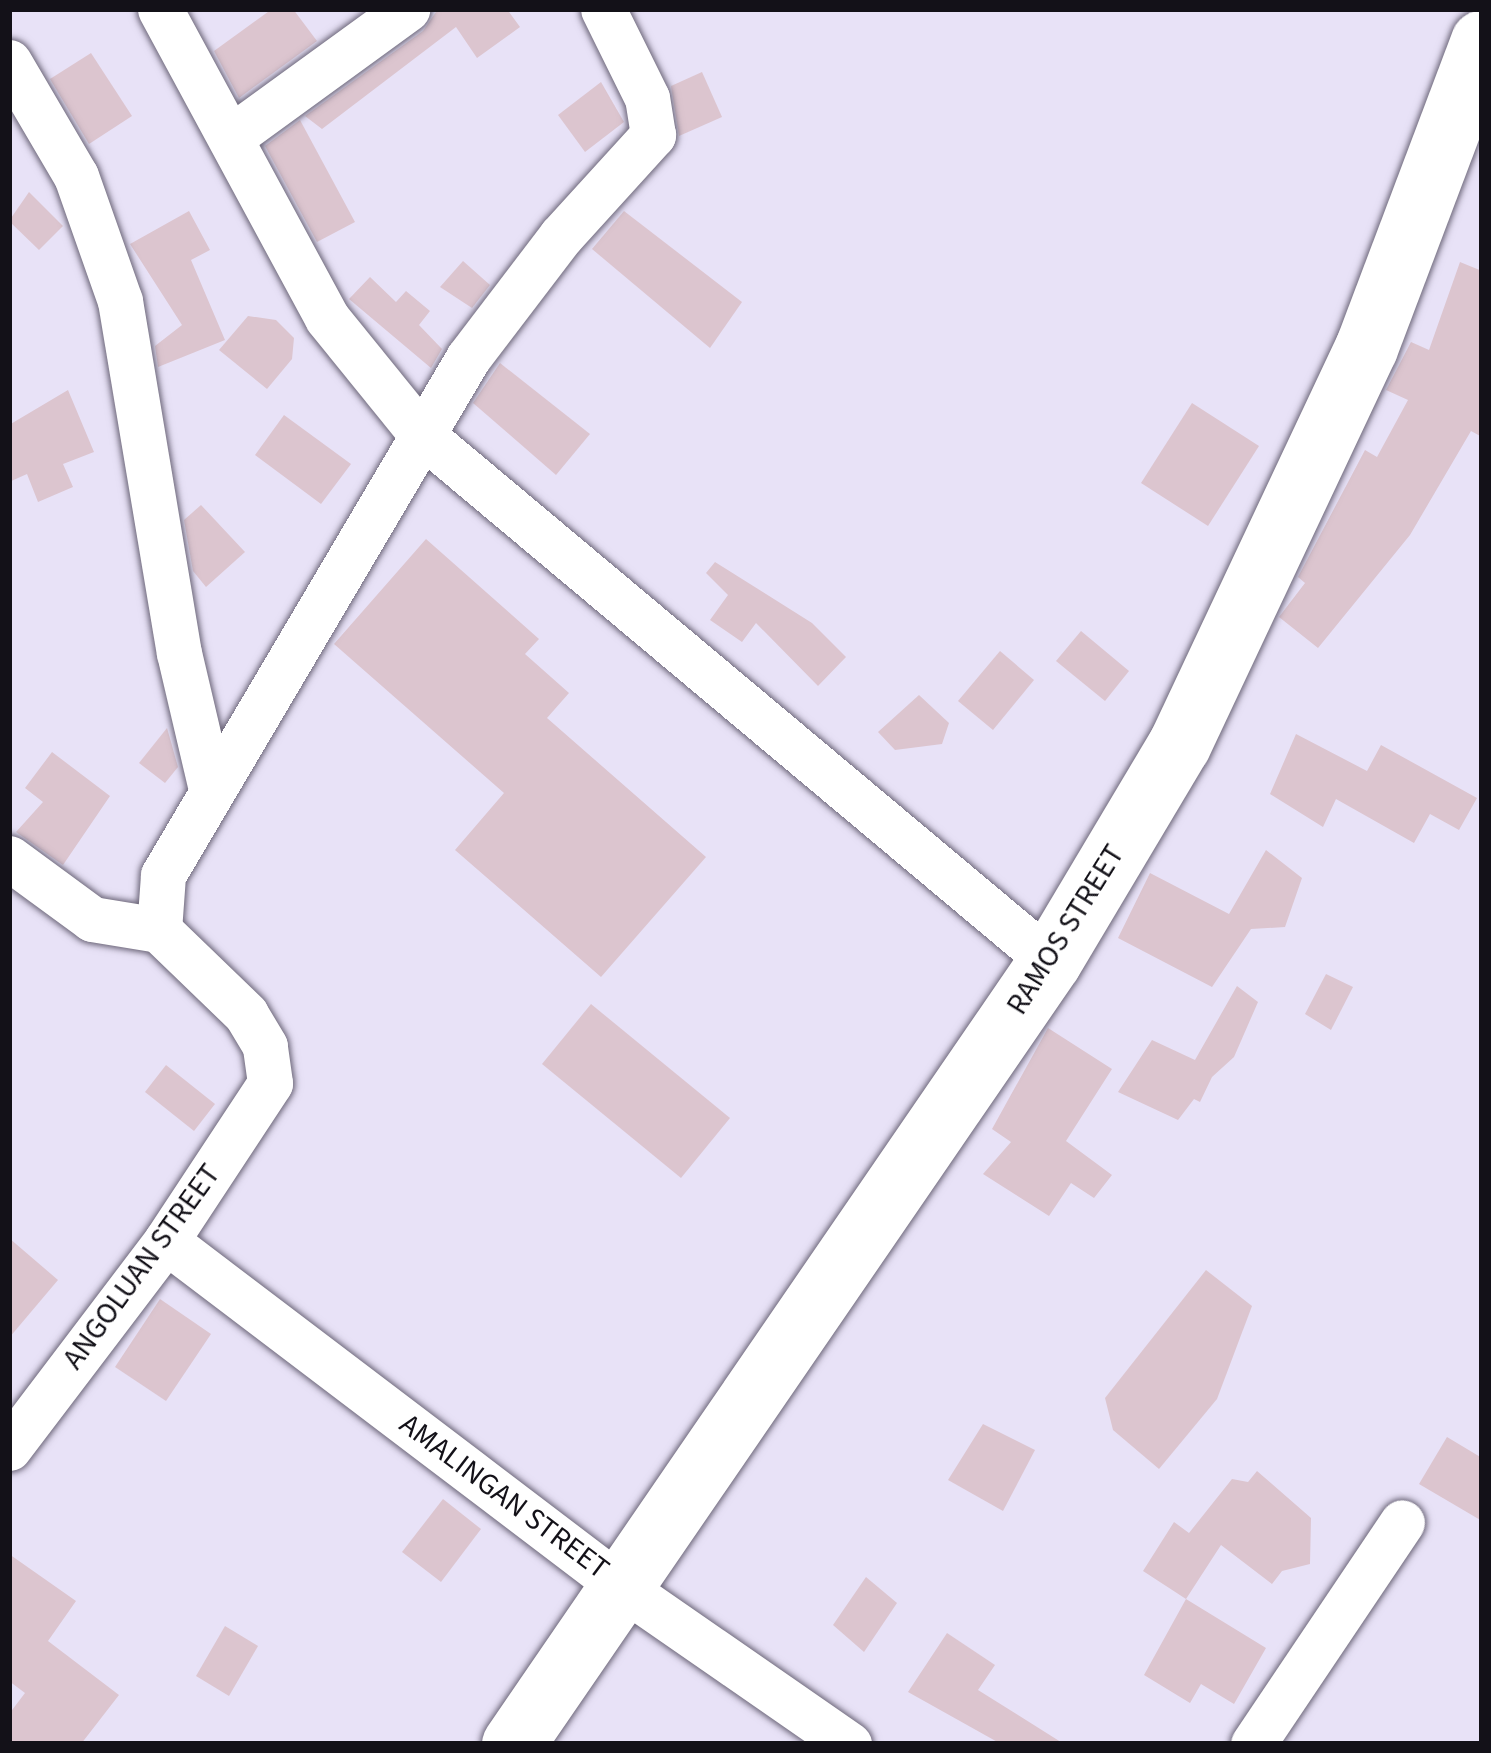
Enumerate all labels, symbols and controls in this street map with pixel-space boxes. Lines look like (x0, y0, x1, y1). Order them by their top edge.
street label: RAMOS STREET (1000, 839, 1132, 1021)
street label: ANGOLUAN STREET (56, 1157, 228, 1377)
street label: AMALINGAN STREET (392, 1407, 616, 1587)

